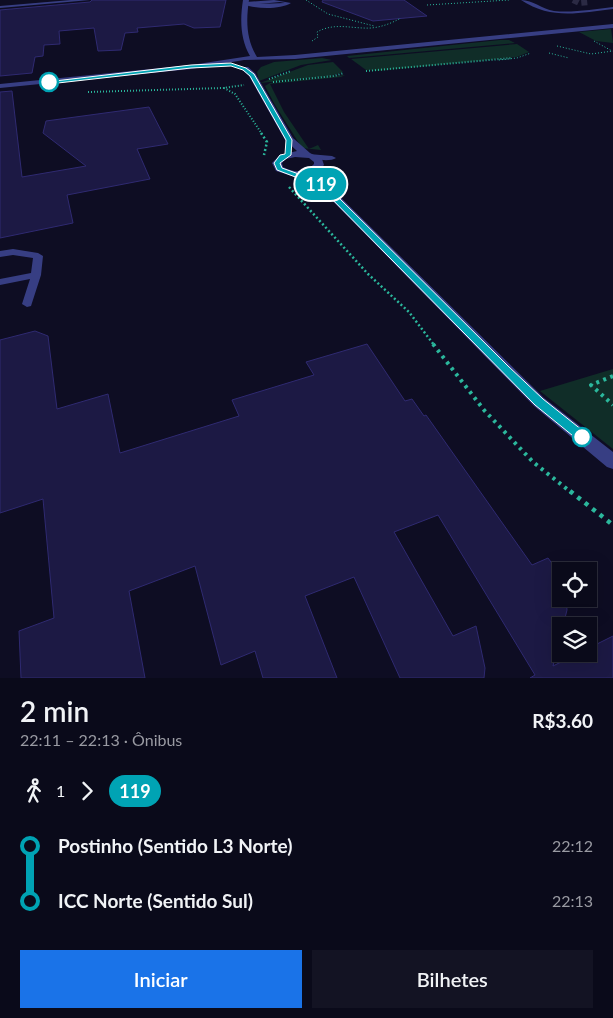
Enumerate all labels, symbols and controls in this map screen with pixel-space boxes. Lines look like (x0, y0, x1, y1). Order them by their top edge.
unlabelled marker (39, 72, 59, 92)
line badge: 119 (292, 168, 350, 200)
text: 119 (305, 173, 337, 195)
unlabelled marker (572, 427, 592, 447)
map controls (552, 562, 597, 662)
button: locate (552, 562, 597, 607)
button: layers (552, 617, 597, 662)
text: 2 min (20, 694, 89, 728)
text: R$3.60 (532, 709, 593, 732)
text: 22:11 – 22:13 · Ônibus (20, 730, 182, 749)
icon: walk (20, 777, 48, 805)
icon: forward (73, 777, 101, 805)
text: 119 (119, 780, 151, 802)
text: 1 (56, 781, 65, 800)
text: Postinho (Sentido L3 Norte) (58, 834, 292, 857)
text: 22:12 (552, 836, 593, 855)
text: ICC Norte (Sentido Sul) (58, 889, 253, 912)
text: 22:13 (552, 891, 593, 910)
button: Iniciar (20, 950, 302, 1008)
button: Bilhetes (312, 950, 593, 1008)

